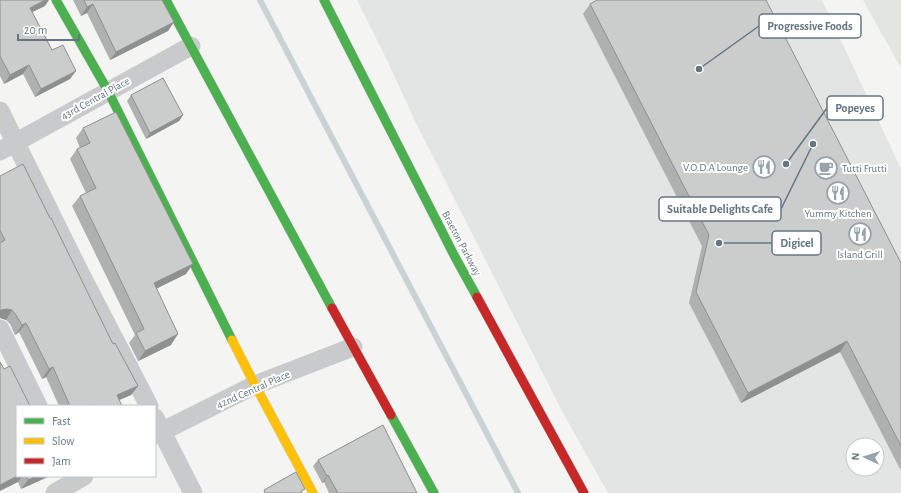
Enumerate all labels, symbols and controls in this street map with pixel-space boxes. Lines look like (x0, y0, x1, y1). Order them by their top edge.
callout: Progressive Foods (759, 14, 861, 38)
scale bar (18, 16, 79, 42)
text: Progressive Foods (767, 20, 853, 32)
text: 20 m (24, 24, 47, 36)
street label: 43rd Central Place (59, 75, 131, 122)
callout: Popeyes (827, 96, 883, 120)
text: Popeyes (835, 102, 875, 115)
restaurant icon: V.O.D.A Lounge (751, 154, 777, 180)
cafe icon: Tutti Frutti (813, 155, 839, 181)
place label: V.O.D.A Lounge (683, 162, 748, 173)
place label: Tutti Frutti (842, 163, 887, 174)
restaurant icon: Yummy Kitchen (825, 180, 851, 206)
callout: Suitable Delights Cafe (659, 197, 781, 221)
text: Suitable Delights Cafe (667, 203, 773, 215)
place label: Yummy Kitchen (804, 208, 872, 219)
street label: Braeton Parkway (440, 209, 483, 278)
restaurant icon: Island Grill (847, 221, 873, 247)
callout: Digicel (772, 231, 821, 255)
text: Digicel (780, 237, 814, 249)
place label: Island Grill (837, 249, 883, 260)
street label: 42nd Central Place (215, 368, 292, 411)
legend (16, 405, 156, 477)
text: Fast (52, 415, 71, 427)
text: Slow (52, 435, 74, 447)
north arrow (845, 437, 885, 477)
text: N (850, 452, 861, 461)
text: Jam (52, 455, 71, 467)

